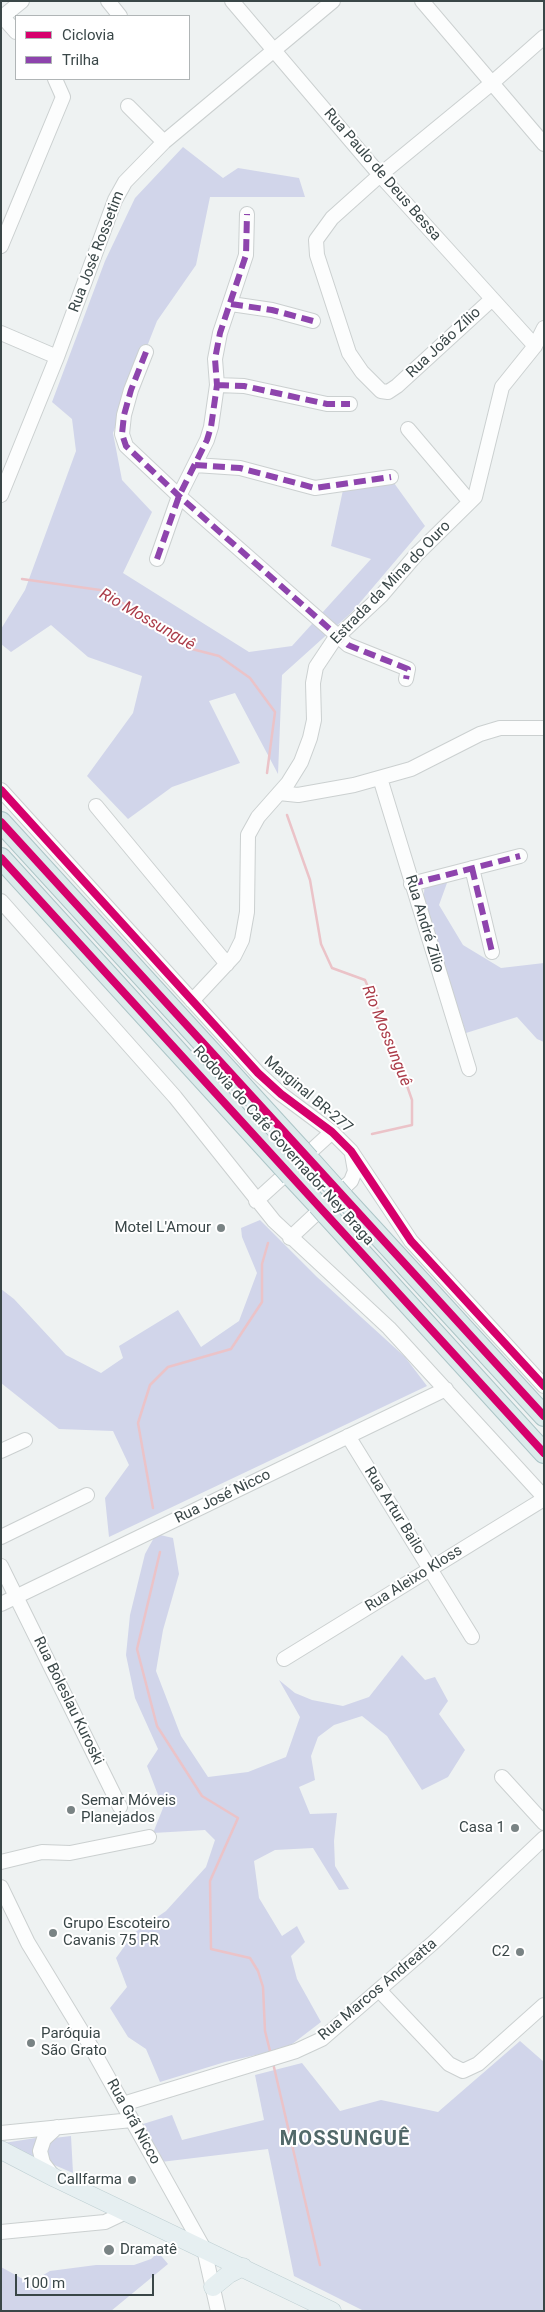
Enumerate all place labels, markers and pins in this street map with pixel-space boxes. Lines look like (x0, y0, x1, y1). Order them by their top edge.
place label: Motel L'Amour (114, 1219, 211, 1237)
marker: Motel L'Amour (215, 1222, 227, 1234)
place label: Semar Móveis Planejados (81, 1792, 176, 1827)
marker: Semar Móveis Planejados (65, 1804, 77, 1816)
place label: Casa 1 (459, 1819, 505, 1837)
marker: Casa 1 (509, 1822, 521, 1834)
place label: Grupo Escoteiro Cavanis 75 PR (63, 1915, 170, 1950)
marker: Grupo Escoteiro Cavanis 75 PR (47, 1927, 59, 1939)
place label: C2 (492, 1943, 510, 1961)
marker: C2 (514, 1946, 526, 1958)
place label: Paróquia São Grato (41, 2025, 107, 2060)
marker: Paróquia São Grato (25, 2037, 37, 2049)
place label: Callfarma (57, 2171, 122, 2189)
marker: Callfarma (126, 2174, 138, 2186)
place label: Dramatê (120, 2241, 177, 2259)
marker: Dramatê (102, 2243, 116, 2257)

